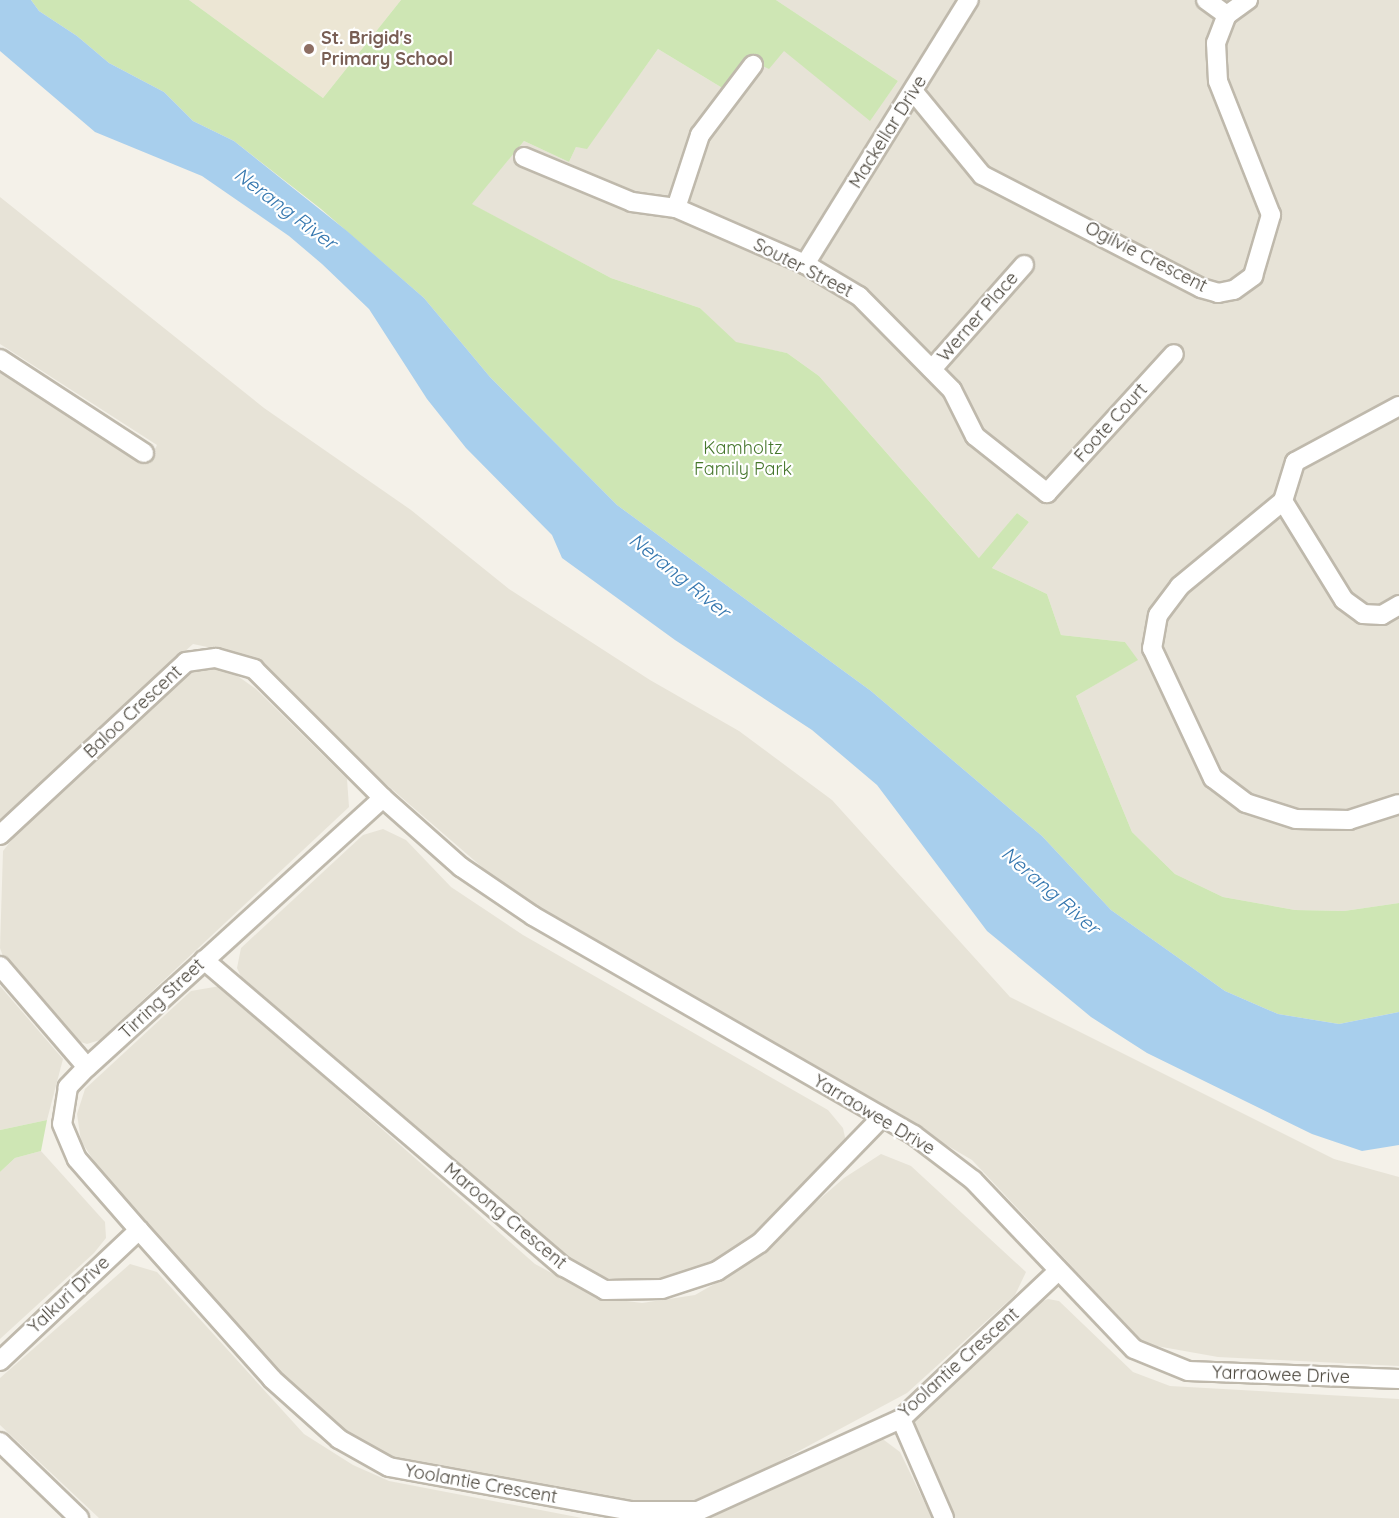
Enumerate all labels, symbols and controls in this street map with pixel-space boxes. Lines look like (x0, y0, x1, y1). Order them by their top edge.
place label: St. Brigid's Primary School (321, 28, 453, 70)
marker: St. Brigid's Primary School (302, 42, 316, 56)
street label: Mackellar Drive (845, 72, 931, 192)
water label: Nerang River (230, 162, 342, 254)
street label: Ogilvie Crescent (1081, 217, 1211, 297)
street label: Souter Street (750, 234, 856, 302)
street label: Werner Place (933, 268, 1023, 366)
street label: Foote Court (1070, 379, 1152, 467)
park label: Kamholtz Family Park (694, 438, 792, 480)
water label: Nerang River (625, 527, 735, 623)
street label: Baloo Crescent (80, 661, 186, 763)
water label: Nerang River (997, 841, 1105, 939)
street label: Tirring Street (115, 954, 209, 1044)
street label: Yarraowee Drive (809, 1070, 939, 1160)
street label: Maroong Crescent (439, 1158, 571, 1274)
street label: Yalkuri Drive (24, 1252, 114, 1338)
street label: Yoolantie Crescent (894, 1303, 1024, 1423)
street label: Yarraowee Drive (1212, 1362, 1350, 1388)
street label: Yoolantie Crescent (403, 1460, 559, 1508)

